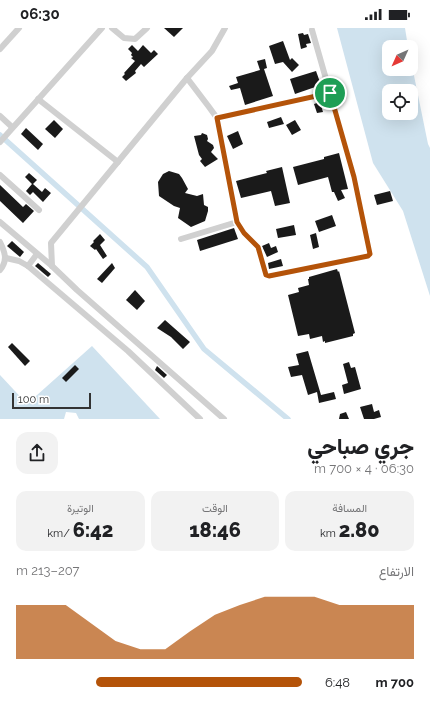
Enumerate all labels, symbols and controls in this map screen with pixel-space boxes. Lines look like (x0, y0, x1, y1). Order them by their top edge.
text: 06:30 (20, 5, 60, 23)
north arrow (382, 40, 418, 76)
map controls (382, 40, 418, 120)
pin (313, 76, 347, 110)
icon: arrive (319, 82, 341, 104)
button: locate (382, 84, 418, 120)
scale bar (12, 391, 91, 410)
text: 100 m (18, 393, 49, 406)
button: share (16, 432, 58, 474)
text: جري صباحي (307, 433, 414, 459)
text: 06:30 · 4 × 700 m (314, 461, 414, 476)
text: الوتيرة (67, 502, 94, 515)
text: الوقت (202, 502, 228, 515)
text: المسافة (332, 502, 367, 515)
text: 6:42 (73, 518, 113, 542)
text: 18:46 (189, 518, 241, 542)
text: 2.80 (339, 518, 379, 542)
text: /km (47, 527, 73, 540)
text: km (320, 527, 339, 540)
text: 207–213 m (16, 563, 80, 578)
text: الارتفاع (379, 564, 414, 579)
text: 6:48 (325, 675, 350, 690)
text: 700 m (376, 675, 414, 690)

